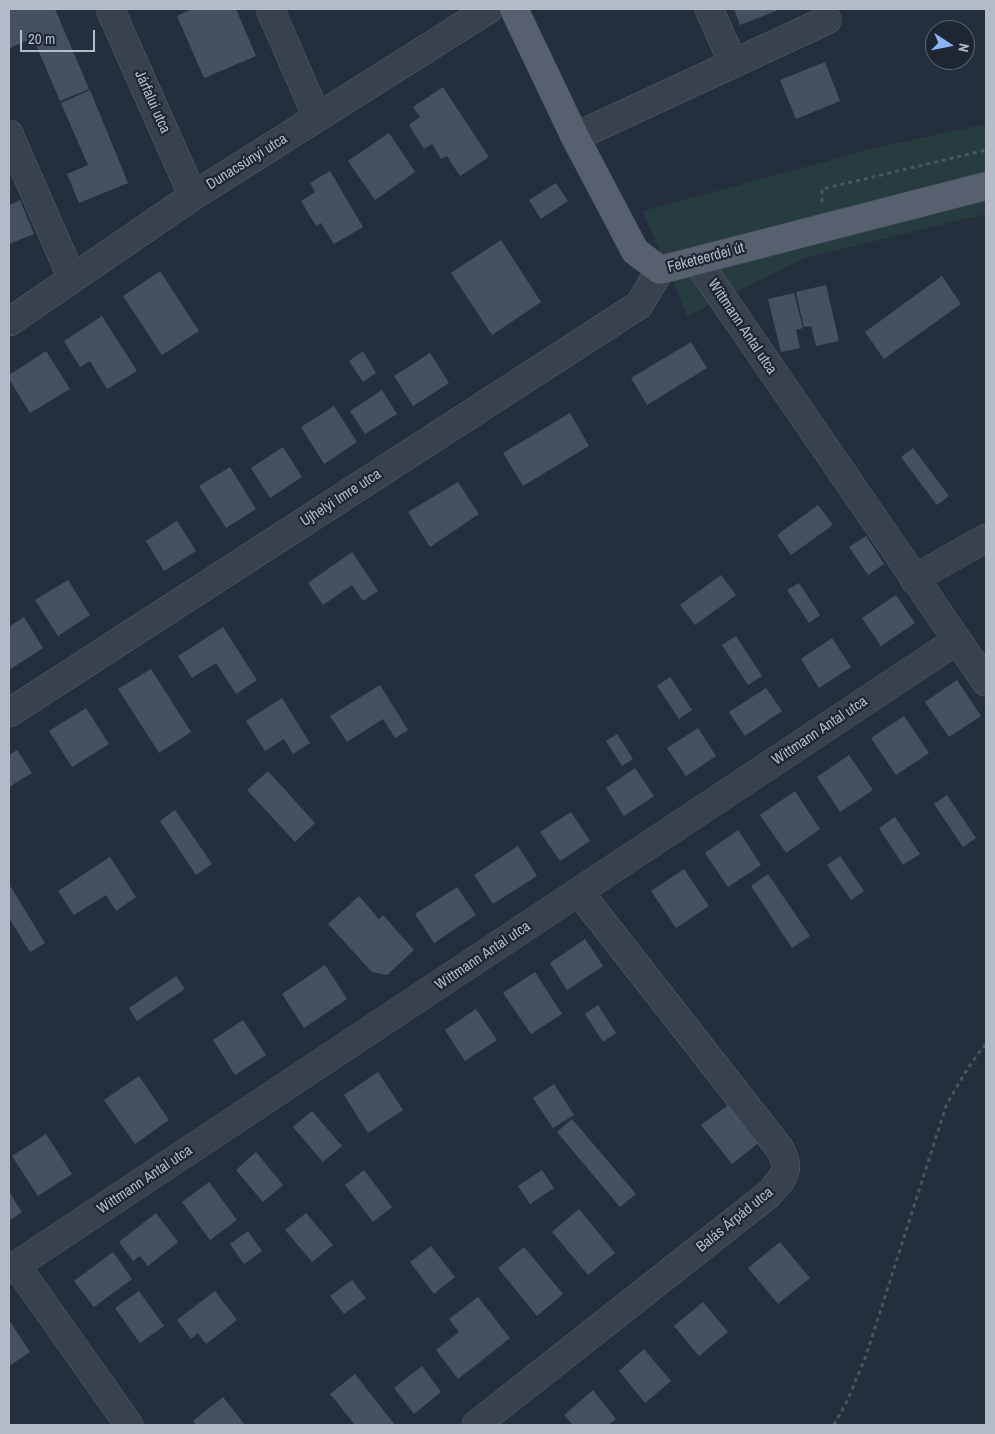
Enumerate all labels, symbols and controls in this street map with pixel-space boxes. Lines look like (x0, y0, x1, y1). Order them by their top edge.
scale bar (22, 20, 98, 52)
north arrow (925, 20, 975, 70)
text: 20 m (28, 28, 55, 49)
text: N (954, 42, 973, 53)
street label: Járfalui utca (130, 68, 174, 136)
street label: Dunacsúnyi utca (203, 130, 291, 194)
street label: Feketeerdei út (666, 239, 746, 277)
street label: Wittmann Antal utca (704, 276, 780, 378)
street label: Ujhelyi Imre utca (297, 465, 385, 531)
street label: Wittmann Antal utca (769, 693, 871, 769)
street label: Wittmann Antal utca (432, 918, 534, 994)
street label: Wittmann Antal utca (94, 1142, 196, 1218)
street label: Balás Árpád utca (693, 1184, 777, 1256)

